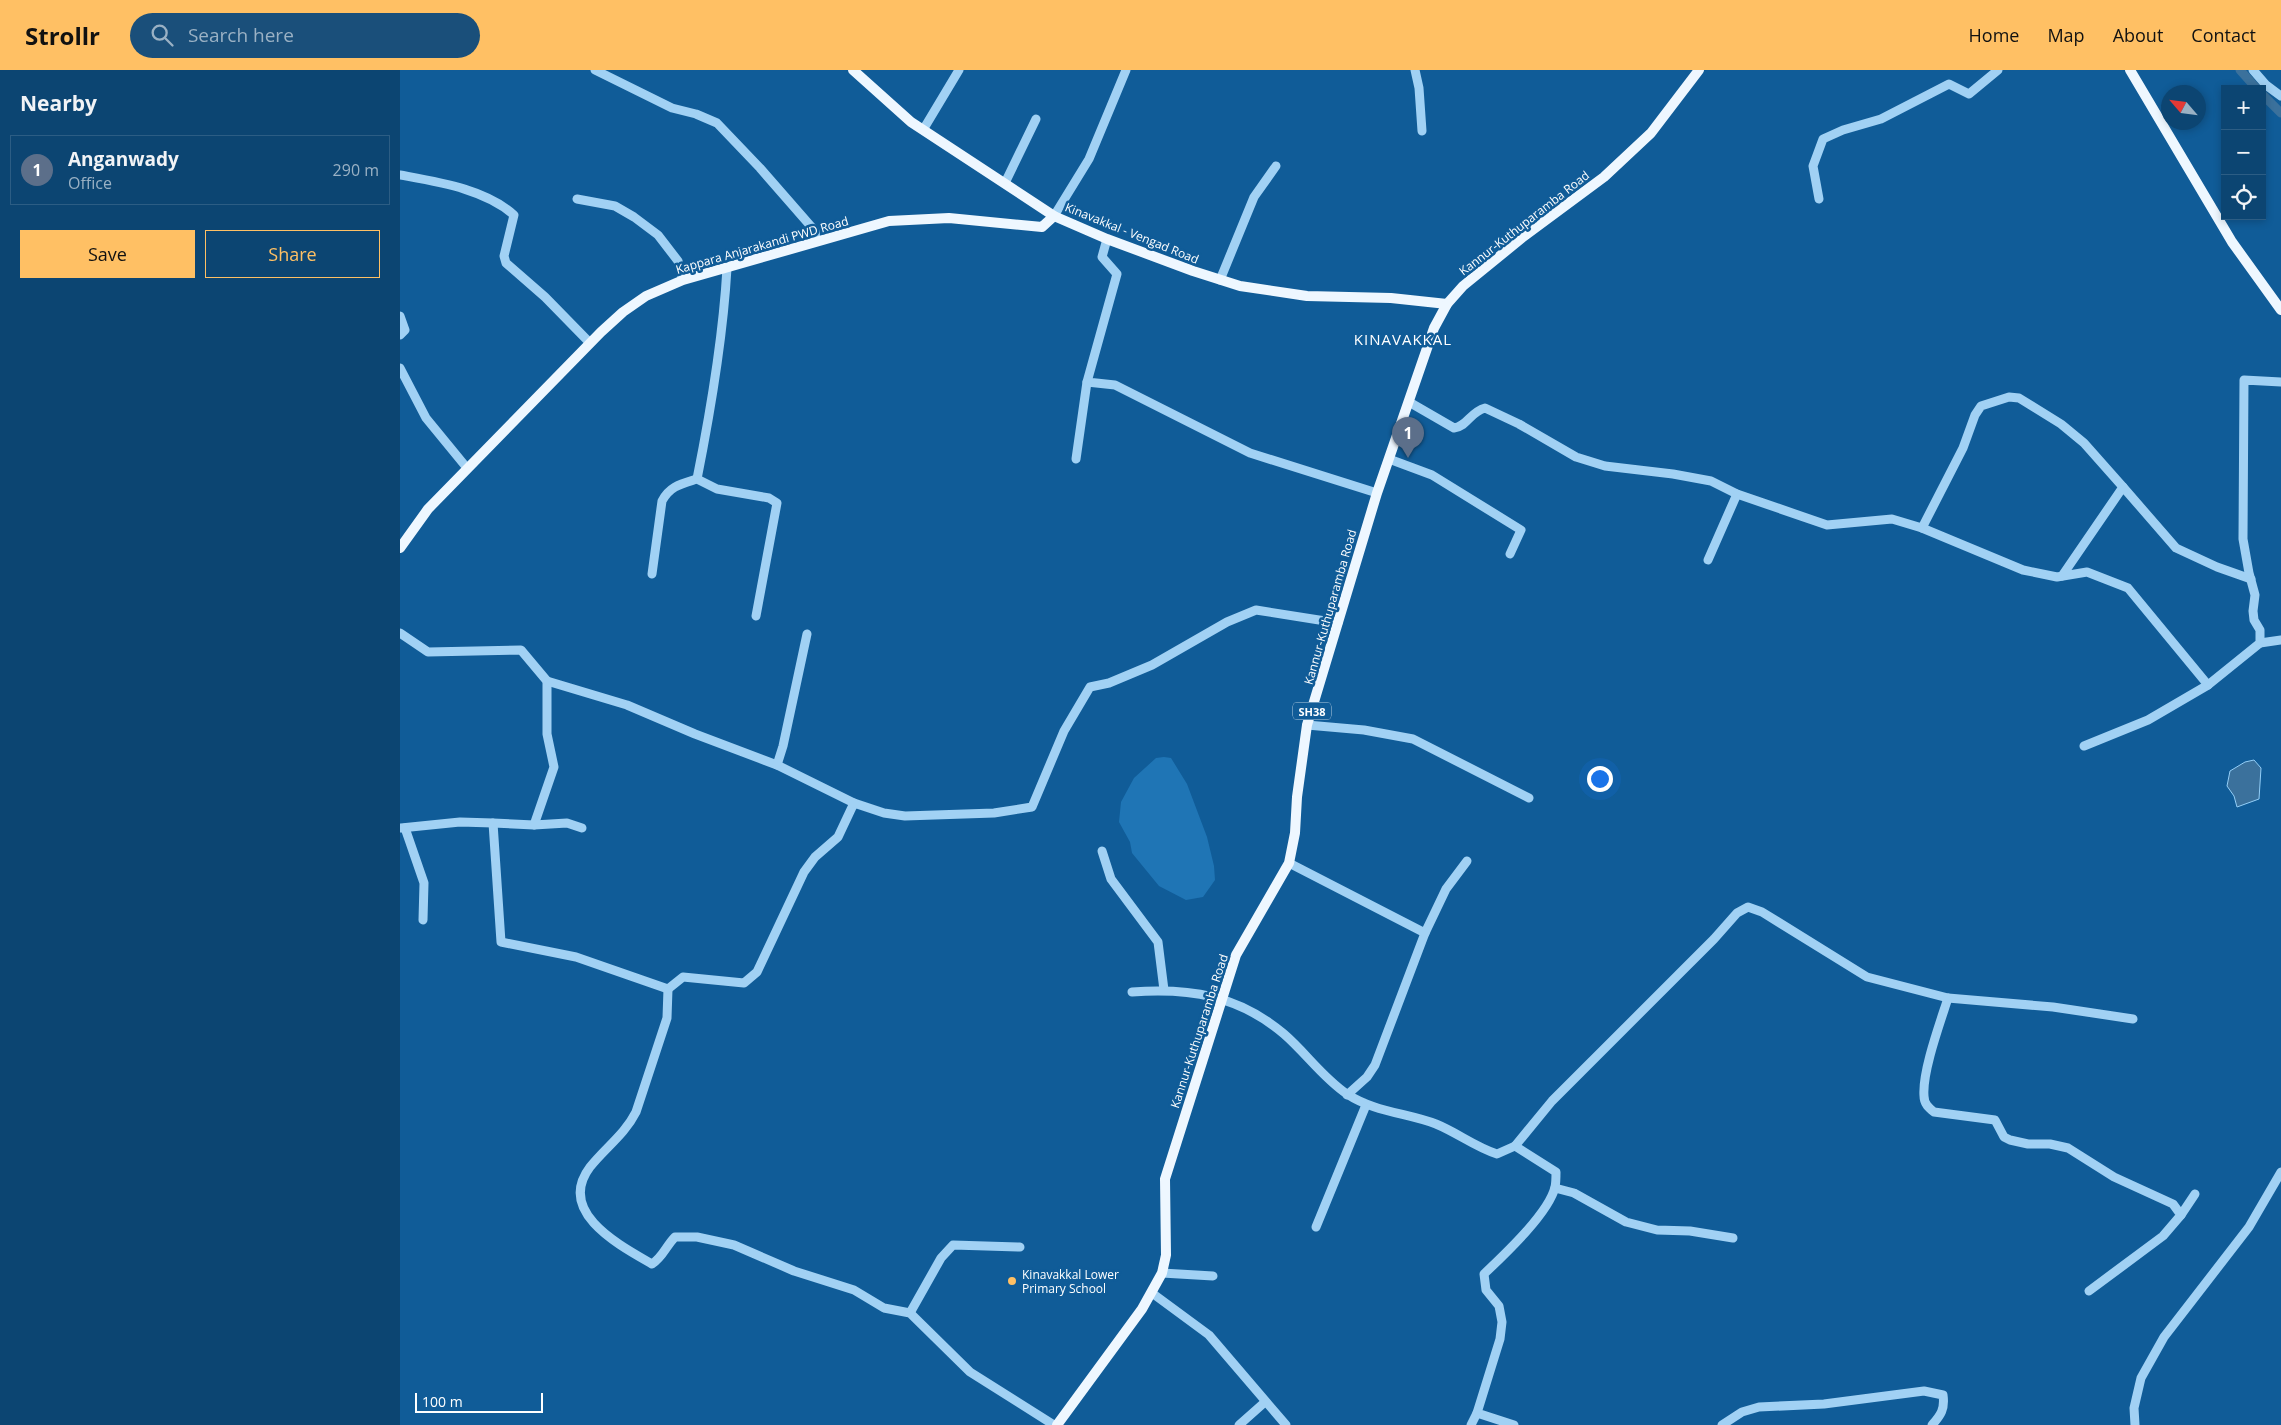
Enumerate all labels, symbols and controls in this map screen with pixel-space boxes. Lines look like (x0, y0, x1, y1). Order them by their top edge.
search box (130, 13, 480, 58)
text: Strollr (25, 19, 100, 52)
icon: search (148, 21, 176, 49)
text: Search here (188, 22, 294, 48)
text: Home (1969, 23, 2019, 47)
text: Map (2047, 23, 2085, 47)
text: About (2113, 23, 2163, 47)
text: Contact (2191, 23, 2256, 47)
north arrow (2161, 85, 2206, 130)
map controls (2221, 85, 2266, 220)
button: + (2221, 85, 2266, 130)
text: Nearby (20, 89, 97, 117)
button: − (2221, 130, 2266, 175)
text: Anganwady (68, 146, 179, 172)
text: 1 (32, 159, 42, 181)
text: 290 m (333, 159, 379, 181)
street label: Kannur-Kuthuparamba Road (1455, 167, 1593, 279)
text: Office (68, 172, 112, 194)
button: locate (2221, 175, 2266, 220)
street label: Kinavakkal - Vengad Road (1063, 198, 1201, 268)
street label: Kappara Anjarakandi PWD Road (674, 212, 850, 278)
button: Save (20, 230, 195, 278)
button: Share (205, 230, 380, 278)
district label: KINAVAKKAL (1354, 329, 1452, 349)
pin: 1 (1392, 417, 1424, 458)
street label: Kannur-Kuthuparamba Road (1300, 527, 1360, 687)
road number: SH38 (1293, 702, 1331, 719)
your location (1587, 766, 1613, 792)
street label: Kannur-Kuthuparamba Road (1166, 952, 1232, 1110)
place label: Kinavakkal Lower Primary School (1022, 1266, 1119, 1297)
marker: Kinavakkal Lower Primary School (1006, 1275, 1018, 1287)
scale bar (415, 1390, 542, 1413)
text: 100 m (422, 1392, 463, 1411)

